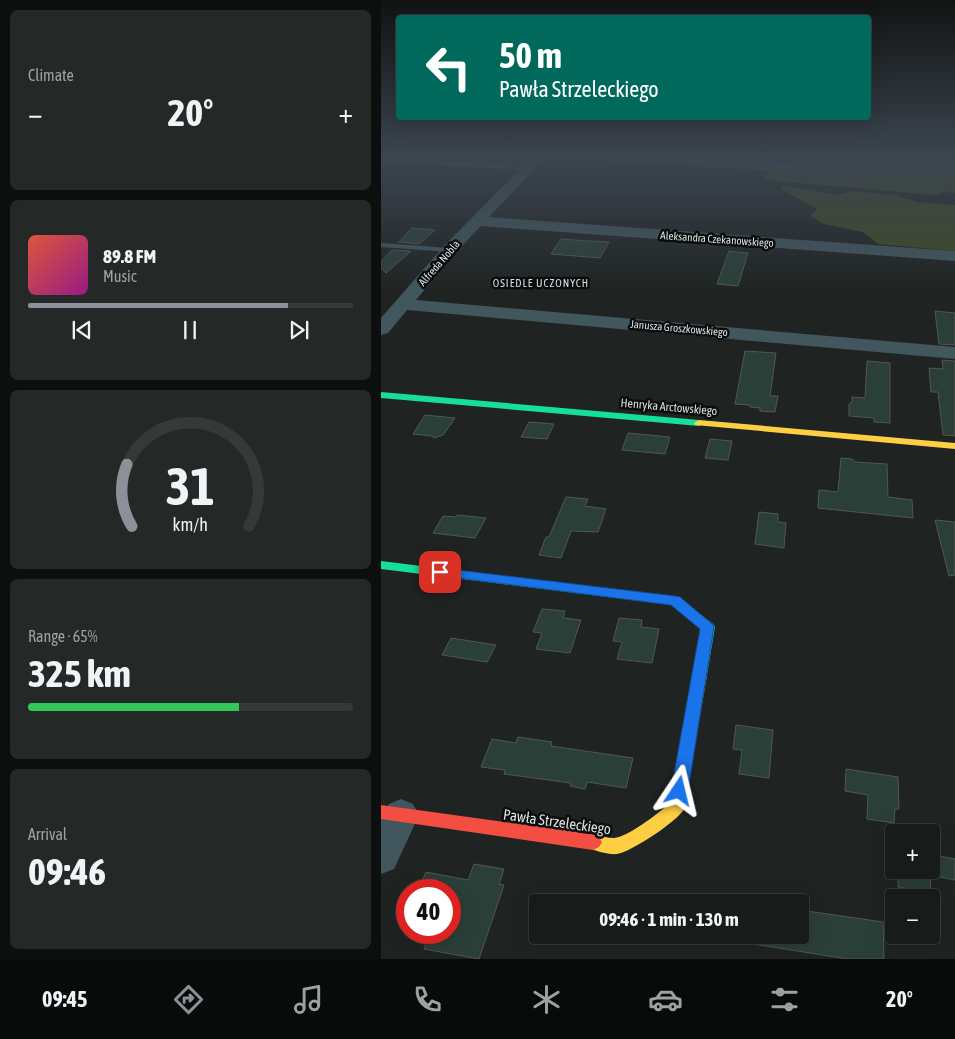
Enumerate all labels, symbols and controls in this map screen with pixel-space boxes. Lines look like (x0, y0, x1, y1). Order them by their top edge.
icon: left (416, 35, 481, 100)
text: 50 m (499, 35, 562, 75)
text: Climate (28, 66, 74, 84)
text: Pawła Strzeleckiego (499, 76, 659, 102)
text: 20° (167, 91, 214, 134)
text: − (28, 97, 43, 129)
text: + (338, 97, 353, 129)
street label: Aleksandra Czekanowskiego (660, 229, 774, 249)
street label: Alfreda Nobla (416, 238, 462, 288)
text: 89.8 FM (103, 245, 156, 267)
text: Music (103, 267, 137, 285)
district label: OSIEDLE UCZONYCH (493, 277, 589, 289)
icon: previous (68, 316, 96, 344)
icon: pause (176, 316, 204, 344)
icon: next (285, 316, 313, 344)
street label: Janusza Groszkowskiego (630, 318, 728, 338)
street label: Henryka Arctowskiego (620, 396, 718, 418)
text: 31 (166, 456, 215, 516)
text: km/h (173, 514, 208, 535)
pin (419, 551, 461, 593)
icon: arrive (426, 558, 454, 586)
text: Range · 65% (28, 627, 98, 645)
text: 325 km (28, 652, 131, 695)
position arrow (652, 764, 704, 816)
street label: Pawła Strzeleckiego (502, 806, 612, 837)
map controls (885, 824, 940, 944)
button: + (885, 824, 940, 879)
text: Arrival (28, 825, 67, 843)
text: 09:46 (28, 850, 106, 893)
speed limit sign: 40 (396, 879, 461, 944)
button: − (885, 889, 940, 944)
text: 09:46 · 1 min · 130 m (599, 908, 739, 930)
icon: directions (171, 982, 206, 1017)
icon: music (291, 982, 326, 1017)
icon: phone (410, 982, 445, 1017)
icon: climate (529, 982, 564, 1017)
icon: car (648, 982, 683, 1017)
icon: filters (767, 982, 802, 1017)
text: 09:45 (42, 986, 87, 1012)
text: 20° (886, 986, 913, 1012)

